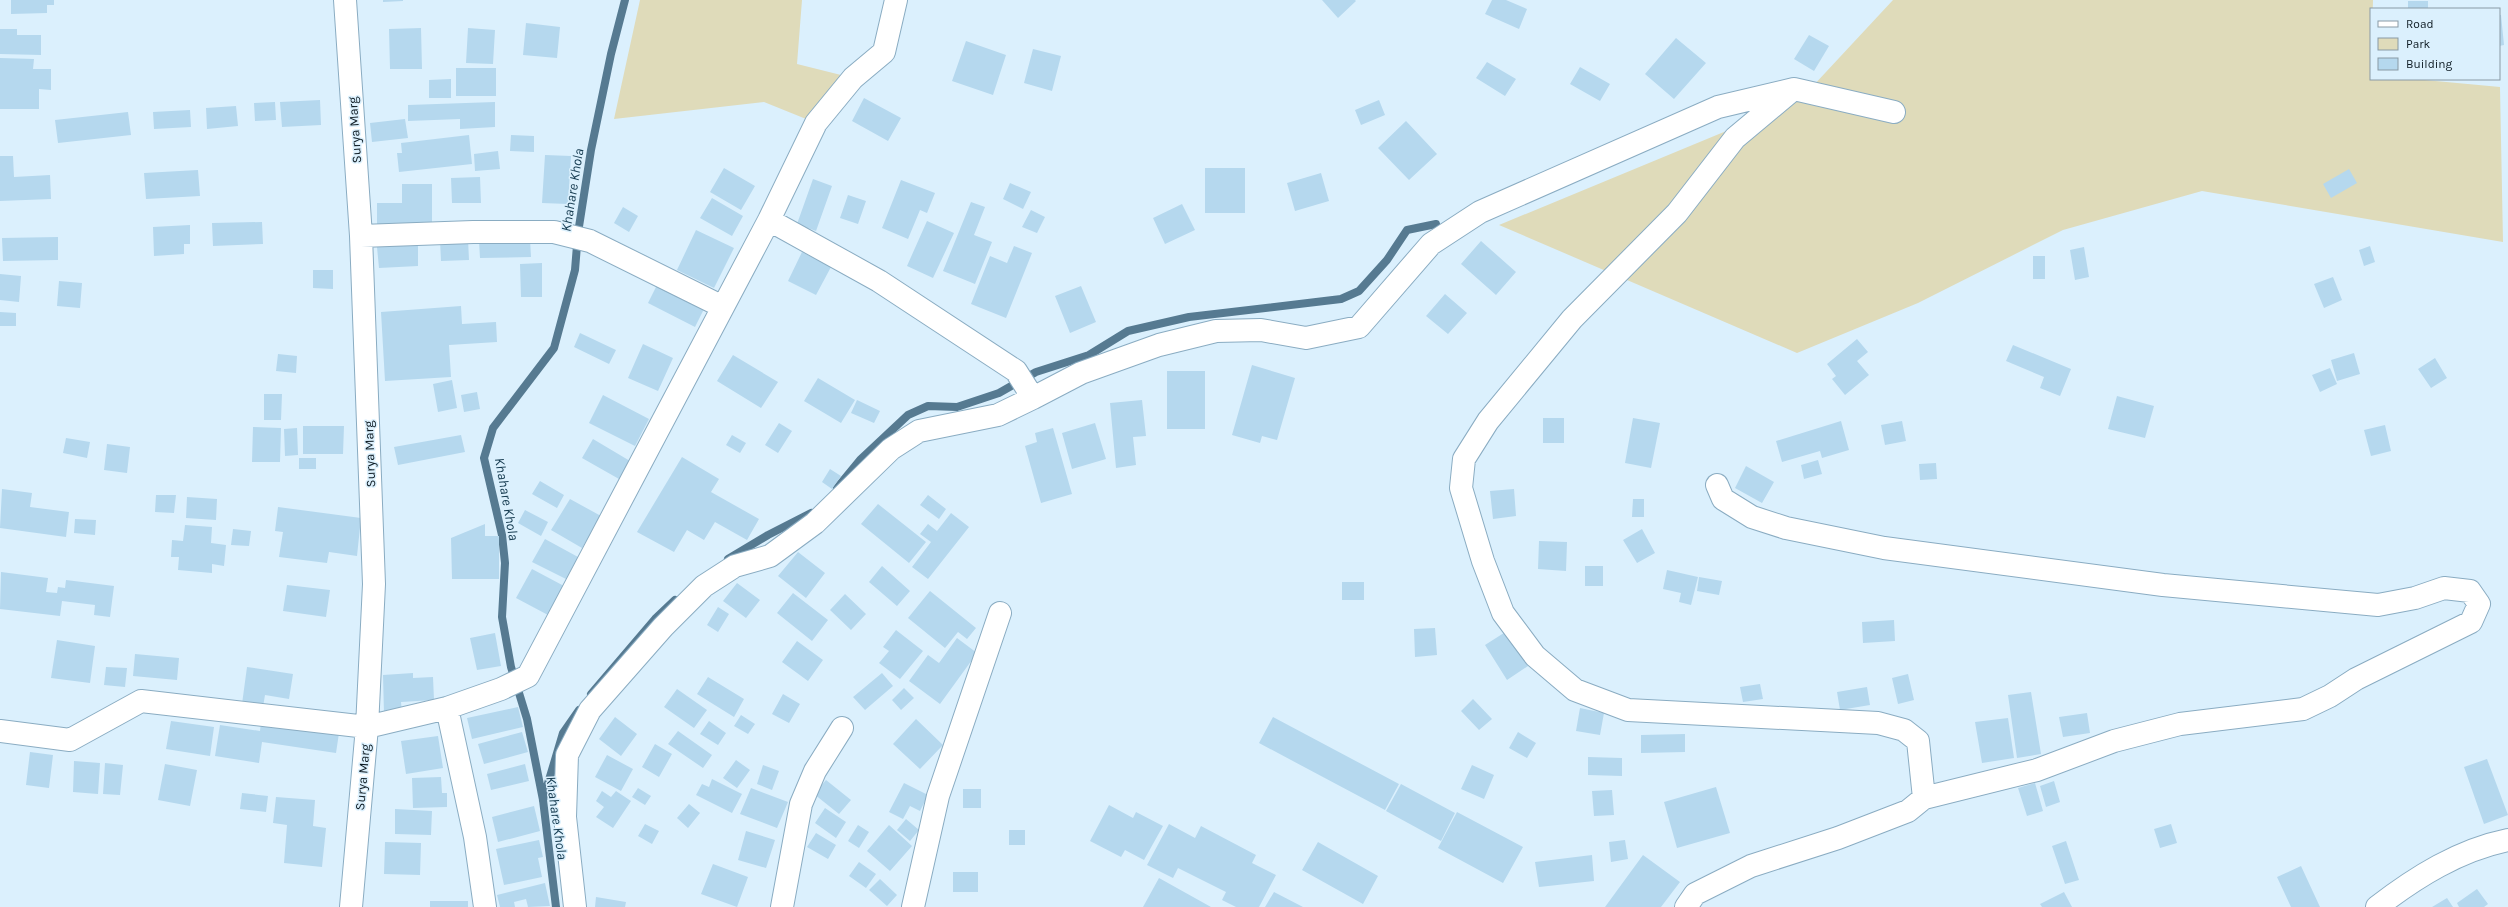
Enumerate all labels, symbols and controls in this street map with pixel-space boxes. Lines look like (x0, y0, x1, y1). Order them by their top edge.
legend (2370, 8, 2500, 80)
text: Road (2406, 17, 2434, 31)
text: Park (2406, 37, 2431, 51)
text: Building (2406, 57, 2453, 71)
street label: Surya Marg (345, 96, 364, 164)
water label: Khahare Khola (558, 147, 587, 233)
street label: Surya Marg (361, 420, 378, 488)
water label: Khahare Khola (491, 456, 522, 542)
street label: Surya Marg (352, 743, 373, 811)
water label: Khahare Khola (542, 775, 571, 861)

